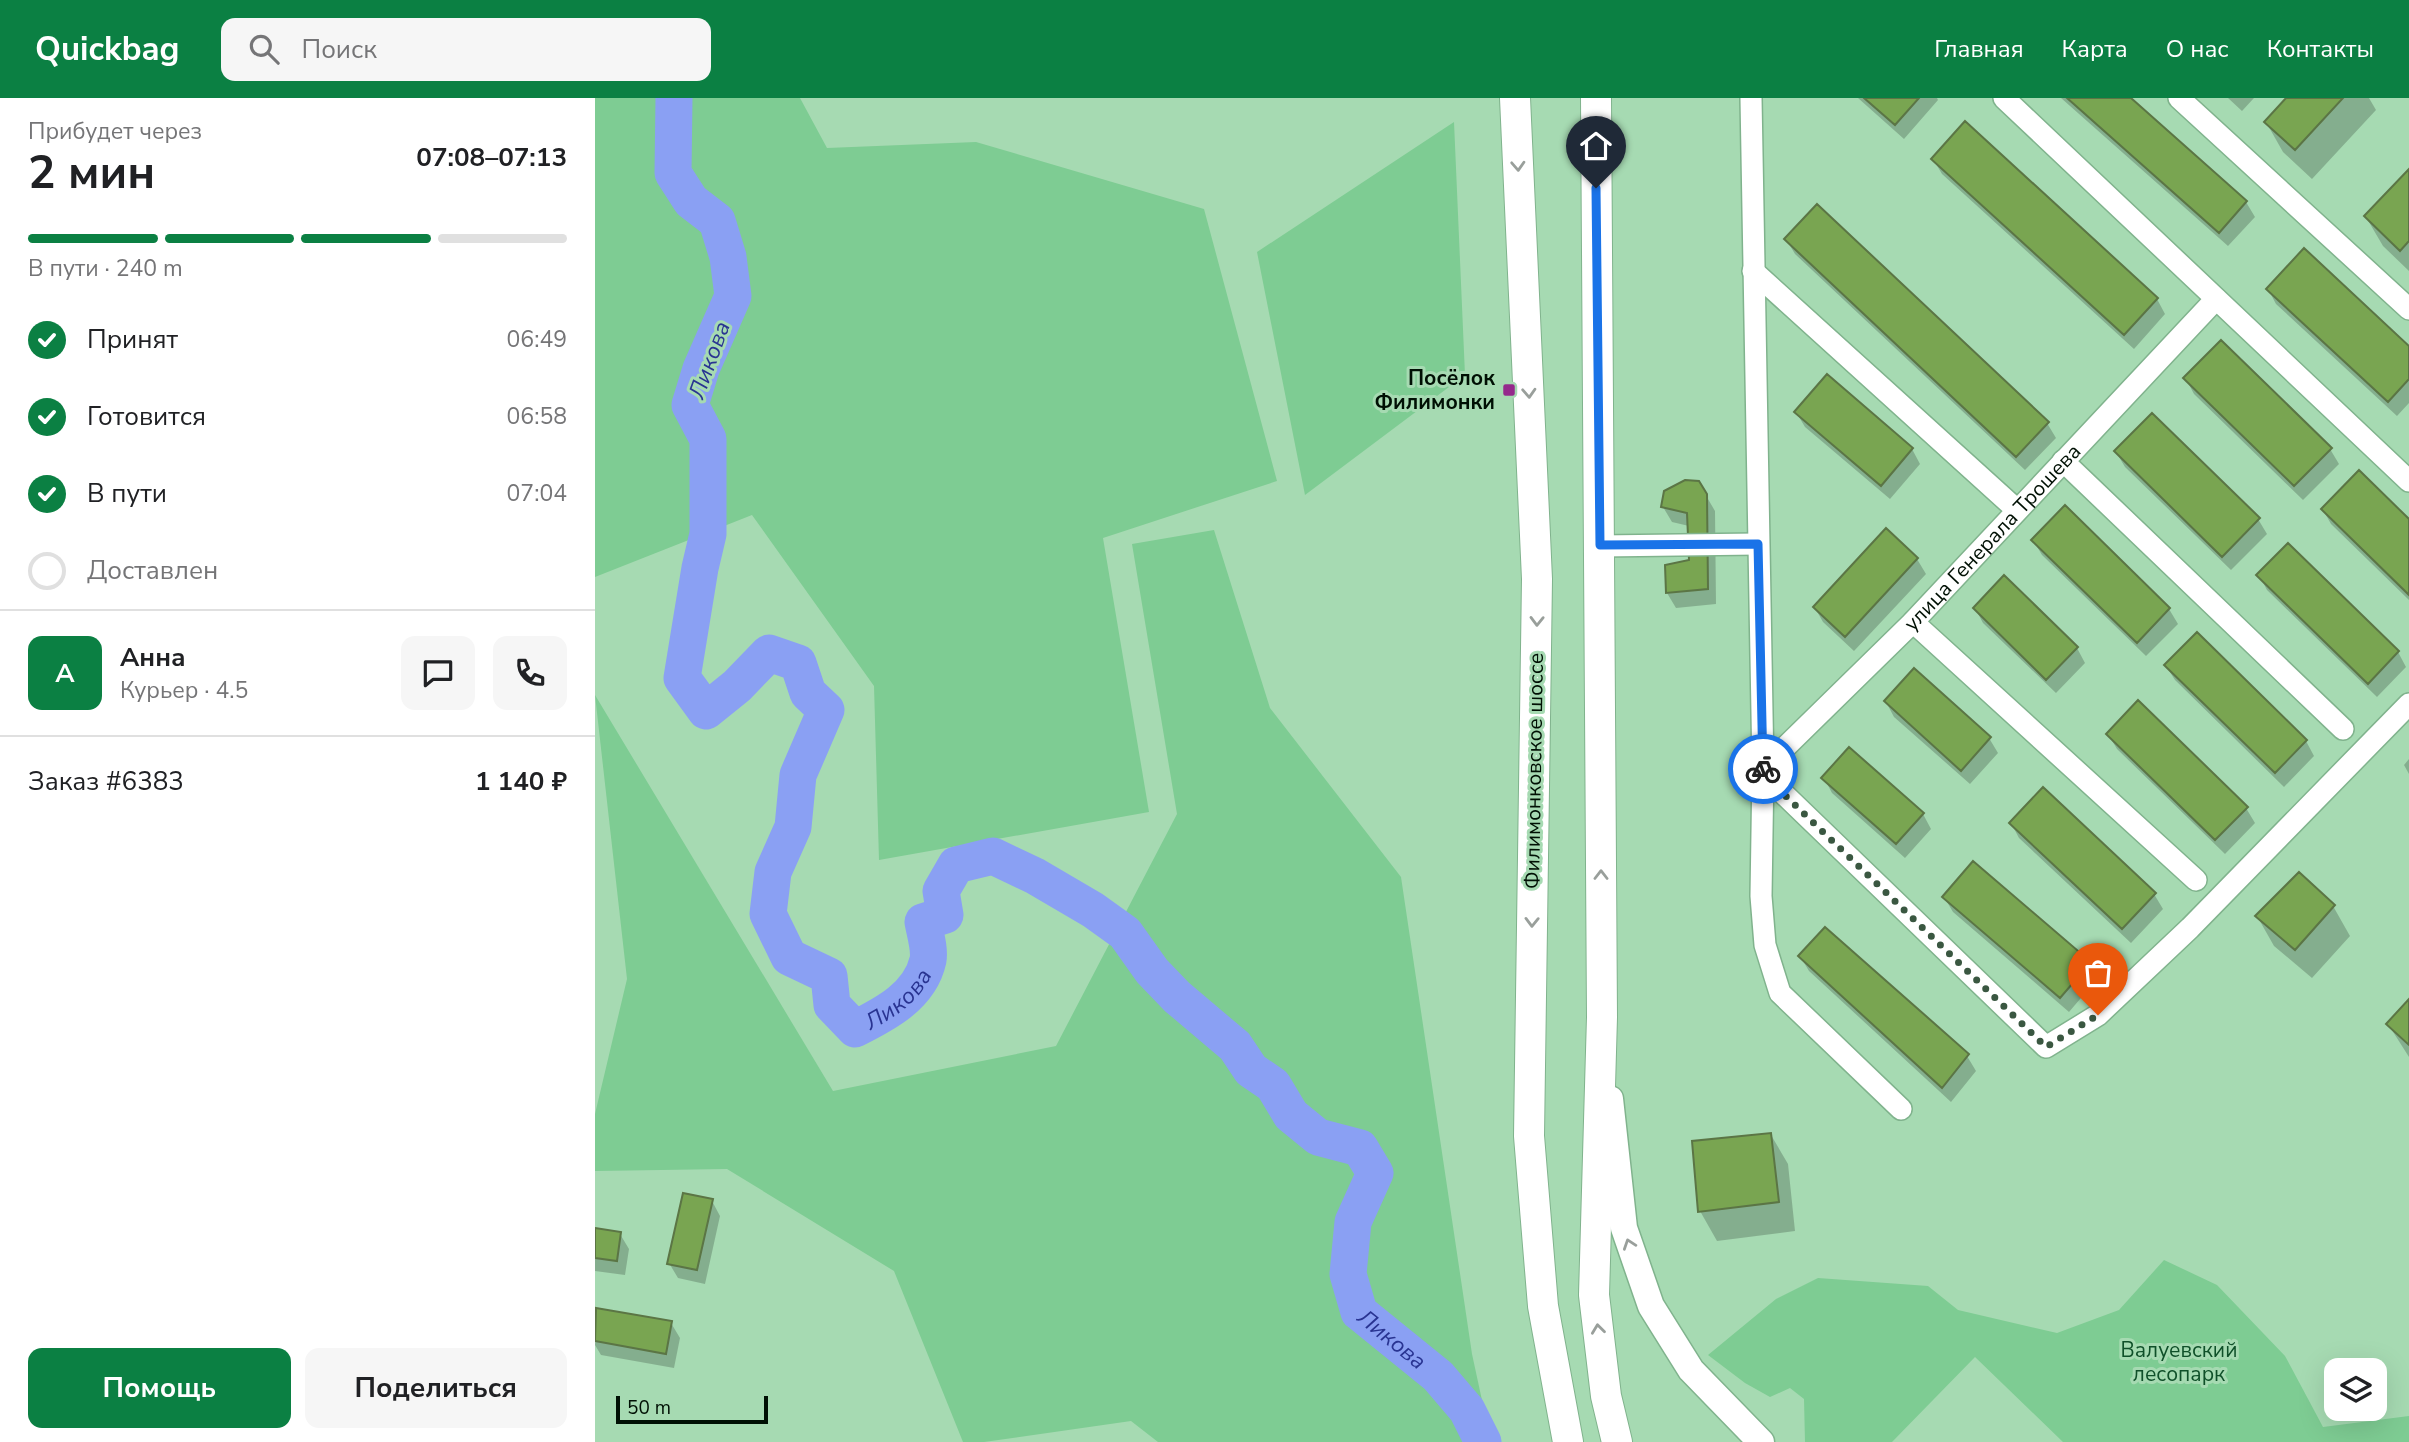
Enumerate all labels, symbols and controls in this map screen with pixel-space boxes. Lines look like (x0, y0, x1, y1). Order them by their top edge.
search box (221, 18, 711, 81)
text: Quickbag (35, 27, 179, 72)
icon: search (245, 30, 283, 68)
text: Поиск (301, 32, 377, 67)
text: Главная (1934, 33, 2024, 65)
text: Карта (2062, 33, 2128, 65)
text: О нас (2166, 33, 2229, 65)
text: Контакты (2267, 33, 2374, 65)
text: Прибудет через (28, 116, 202, 147)
pin (1566, 116, 1626, 188)
icon: home (1577, 127, 1615, 165)
text: 07:08–07:13 (416, 140, 567, 175)
text: 2 мин (28, 141, 155, 204)
one-way arrow (1510, 161, 1525, 172)
text: В пути · 240 m (28, 253, 183, 284)
water label: Ликова (681, 317, 738, 404)
icon: check (28, 321, 66, 359)
text: Принят (87, 322, 178, 357)
text: 06:49 (507, 324, 567, 355)
place label: Посёлок Филимонки (1375, 364, 1495, 416)
marker: Посёлок Филимонки (1501, 382, 1517, 398)
one-way arrow (1521, 388, 1536, 399)
icon: check (28, 398, 66, 436)
text: Готовится (87, 399, 206, 434)
text: 06:58 (507, 401, 567, 432)
street label: улица Генерала Трошева (1898, 438, 2087, 637)
icon: check (28, 475, 66, 513)
text: В пути (87, 476, 167, 511)
text: 07:04 (507, 478, 567, 509)
text: Доставлен (87, 553, 218, 588)
one-way arrow (1529, 615, 1544, 626)
button: chat (401, 636, 475, 710)
button: phone (493, 636, 567, 710)
text: Анна (120, 640, 186, 675)
street label: Филимонковское шоссе (1518, 653, 1550, 889)
text: А (55, 656, 75, 691)
text: Курьер · 4.5 (120, 675, 248, 706)
courier (1728, 734, 1798, 804)
icon: bike (1744, 750, 1782, 788)
text: Заказ #6383 (28, 764, 184, 799)
text: 1 140 ₽ (475, 764, 567, 799)
one-way arrow (1593, 869, 1609, 880)
one-way arrow (1525, 916, 1540, 927)
pin (2068, 943, 2128, 1015)
icon: bag (2079, 954, 2117, 992)
water label: Ликова (858, 964, 939, 1038)
one-way arrow (1623, 1238, 1638, 1250)
water label: Ликова (1350, 1301, 1433, 1377)
one-way arrow (1591, 1323, 1606, 1334)
park label: Валуевский лесопарк (2121, 1336, 2237, 1388)
button: Помощь (28, 1348, 291, 1428)
button: Поделиться (305, 1348, 567, 1428)
map controls (2324, 1358, 2387, 1421)
button: layers (2324, 1358, 2387, 1421)
scale bar (616, 1393, 768, 1425)
text: 50 m (627, 1395, 671, 1421)

